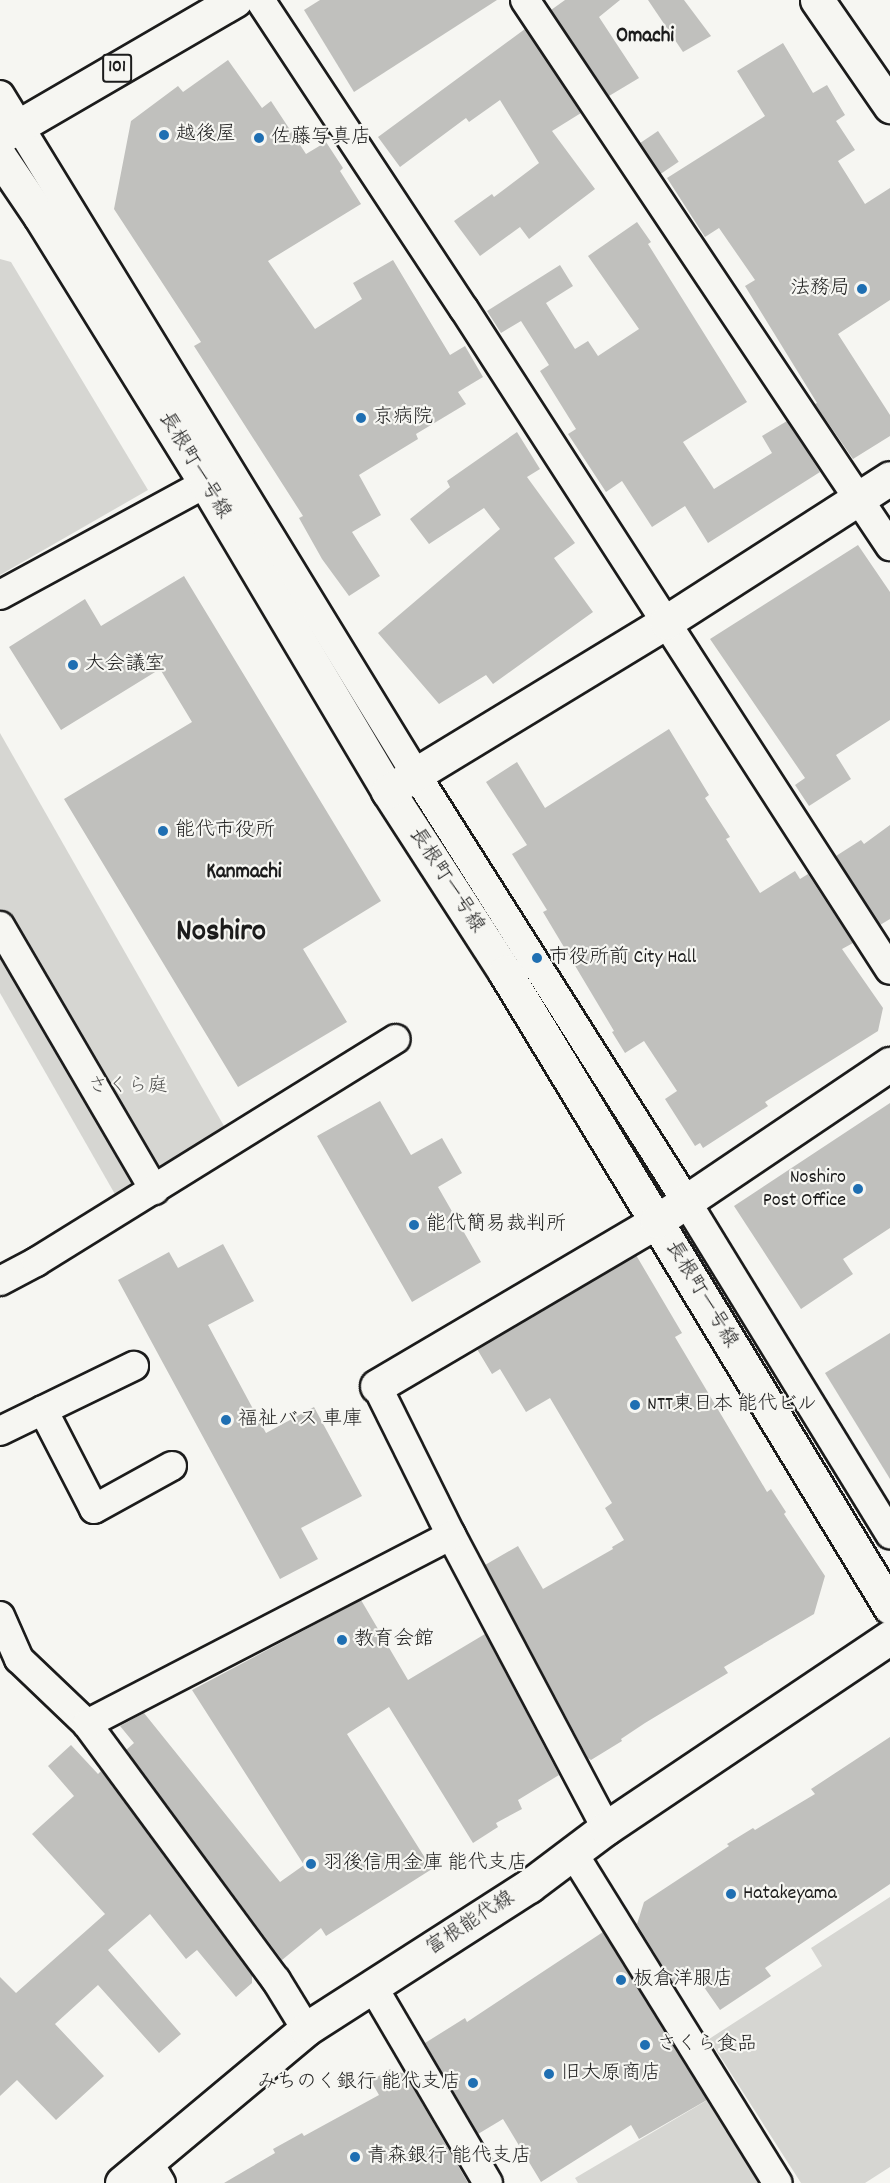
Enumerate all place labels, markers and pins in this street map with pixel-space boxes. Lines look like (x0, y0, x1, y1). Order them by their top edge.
place label: 越後屋 (176, 123, 236, 147)
place label: 佐藤写真店 (271, 126, 371, 150)
marker: 越後屋 (157, 128, 171, 142)
marker: 佐藤写真店 (252, 131, 266, 145)
place label: 法務局 (790, 277, 850, 301)
marker: 法務局 (855, 282, 869, 296)
place label: 京病院 (373, 406, 433, 430)
marker: 京病院 (354, 411, 368, 425)
place label: 大会議室 (85, 653, 165, 677)
marker: 大会議室 (66, 658, 80, 672)
place label: 能代市役所 (175, 819, 275, 843)
marker: 能代市役所 (156, 824, 170, 838)
place label: 市役所前 City Hall (549, 946, 696, 970)
marker: 市役所前 City Hall (530, 951, 544, 965)
place label: Noshiro Post Office (763, 1166, 846, 1213)
marker: Noshiro Post Office (851, 1182, 865, 1196)
place label: 能代簡易裁判所 (426, 1213, 566, 1237)
marker: 能代簡易裁判所 (407, 1218, 421, 1232)
place label: NTT東日本 能代ビル (647, 1393, 817, 1417)
marker: NTT東日本 能代ビル (628, 1398, 642, 1412)
place label: 福祉バス 車庫 (238, 1408, 363, 1432)
marker: 福祉バス 車庫 (219, 1413, 233, 1427)
place label: 教育会館 (354, 1628, 434, 1652)
marker: 教育会館 (335, 1633, 349, 1647)
place label: 羽後信用金庫 能代支店 (323, 1852, 528, 1876)
marker: 羽後信用金庫 能代支店 (304, 1857, 318, 1871)
place label: Hatakeyama (743, 1882, 837, 1906)
marker: Hatakeyama (724, 1887, 738, 1901)
place label: 板倉洋服店 (633, 1968, 733, 1992)
marker: 板倉洋服店 (614, 1973, 628, 1987)
place label: さくら食品 (657, 2033, 757, 2057)
marker: さくら食品 (638, 2038, 652, 2052)
place label: 旧大原商店 (561, 2062, 661, 2086)
marker: 旧大原商店 (542, 2067, 556, 2081)
place label: みちのく銀行 能代支店 (256, 2071, 461, 2095)
marker: みちのく銀行 能代支店 (466, 2076, 480, 2090)
place label: 青森銀行 能代支店 (367, 2145, 532, 2169)
marker: 青森銀行 能代支店 (348, 2150, 362, 2164)

